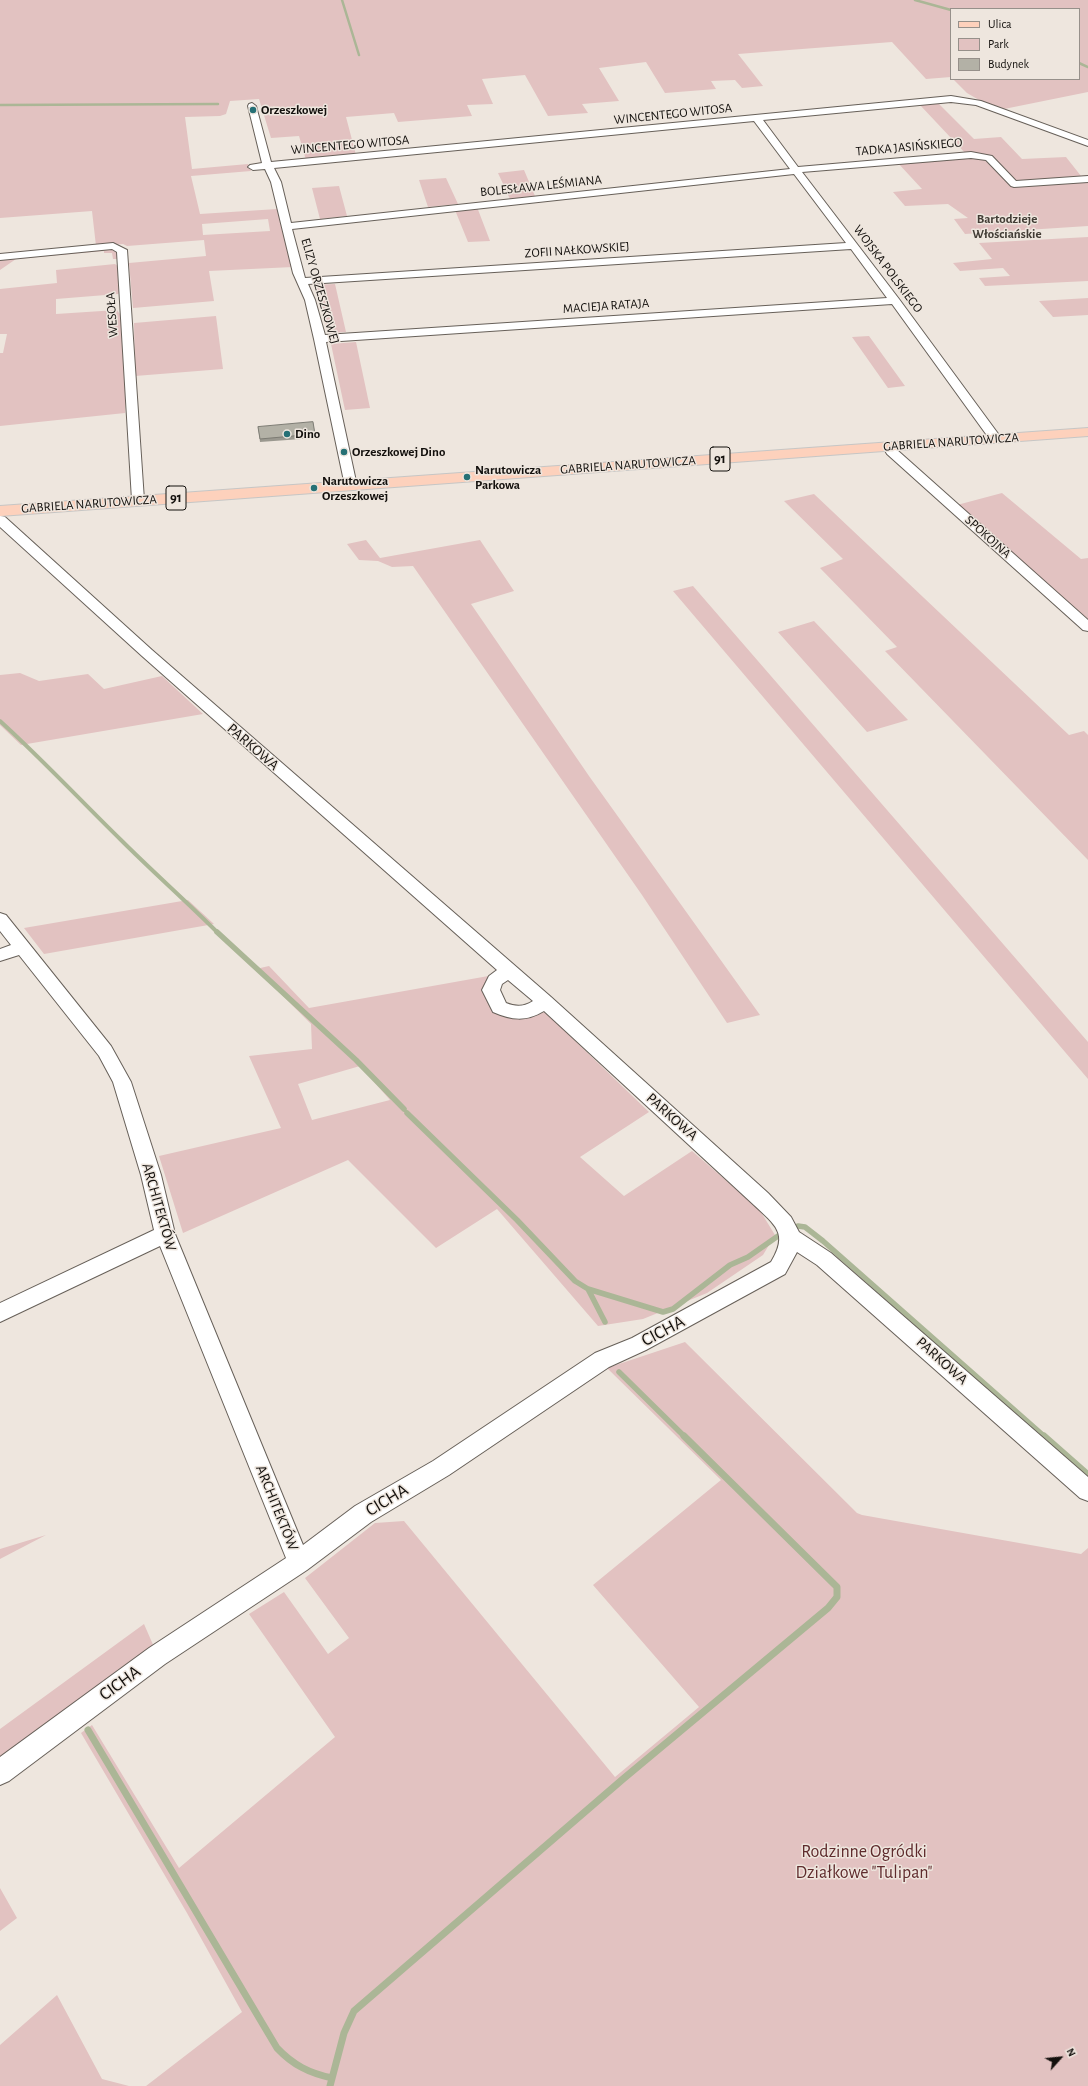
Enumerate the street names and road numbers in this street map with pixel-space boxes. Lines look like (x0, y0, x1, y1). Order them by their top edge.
street label: WINCENTEGO WITOSA (613, 100, 733, 128)
street label: WINCENTEGO WITOSA (290, 132, 410, 158)
street label: TADKA JASIŃSKIEGO (855, 135, 963, 159)
street label: BOLESŁAWA LEŚMIANA (479, 172, 603, 200)
street label: WOJSKA POLSKIEGO (850, 222, 926, 316)
street label: ELIZY ORZESZKOWEJ (297, 236, 343, 346)
street label: ZOFII NAŁKOWSKIEJ (524, 239, 630, 261)
street label: WESOŁA (103, 292, 121, 338)
street label: MACIEJA RATAJA (562, 295, 650, 317)
street label: GABRIELA NARUTOWICZA (883, 429, 1019, 455)
road number: 91 (710, 447, 730, 471)
street label: GABRIELA NARUTOWICZA (560, 452, 696, 478)
road number: 91 (166, 486, 186, 510)
street label: GABRIELA NARUTOWICZA (21, 491, 157, 517)
street label: SPOKOJNA (962, 512, 1014, 562)
street label: PARKOWA (223, 720, 283, 774)
street label: PARKOWA (643, 1089, 701, 1145)
street label: ARCHITEKTÓW (138, 1161, 180, 1253)
street label: CICHA (638, 1311, 688, 1351)
street label: PARKOWA (913, 1333, 971, 1389)
street label: ARCHITEKTÓW (252, 1463, 302, 1553)
street label: CICHA (362, 1479, 412, 1521)
street label: CICHA (95, 1661, 145, 1705)

